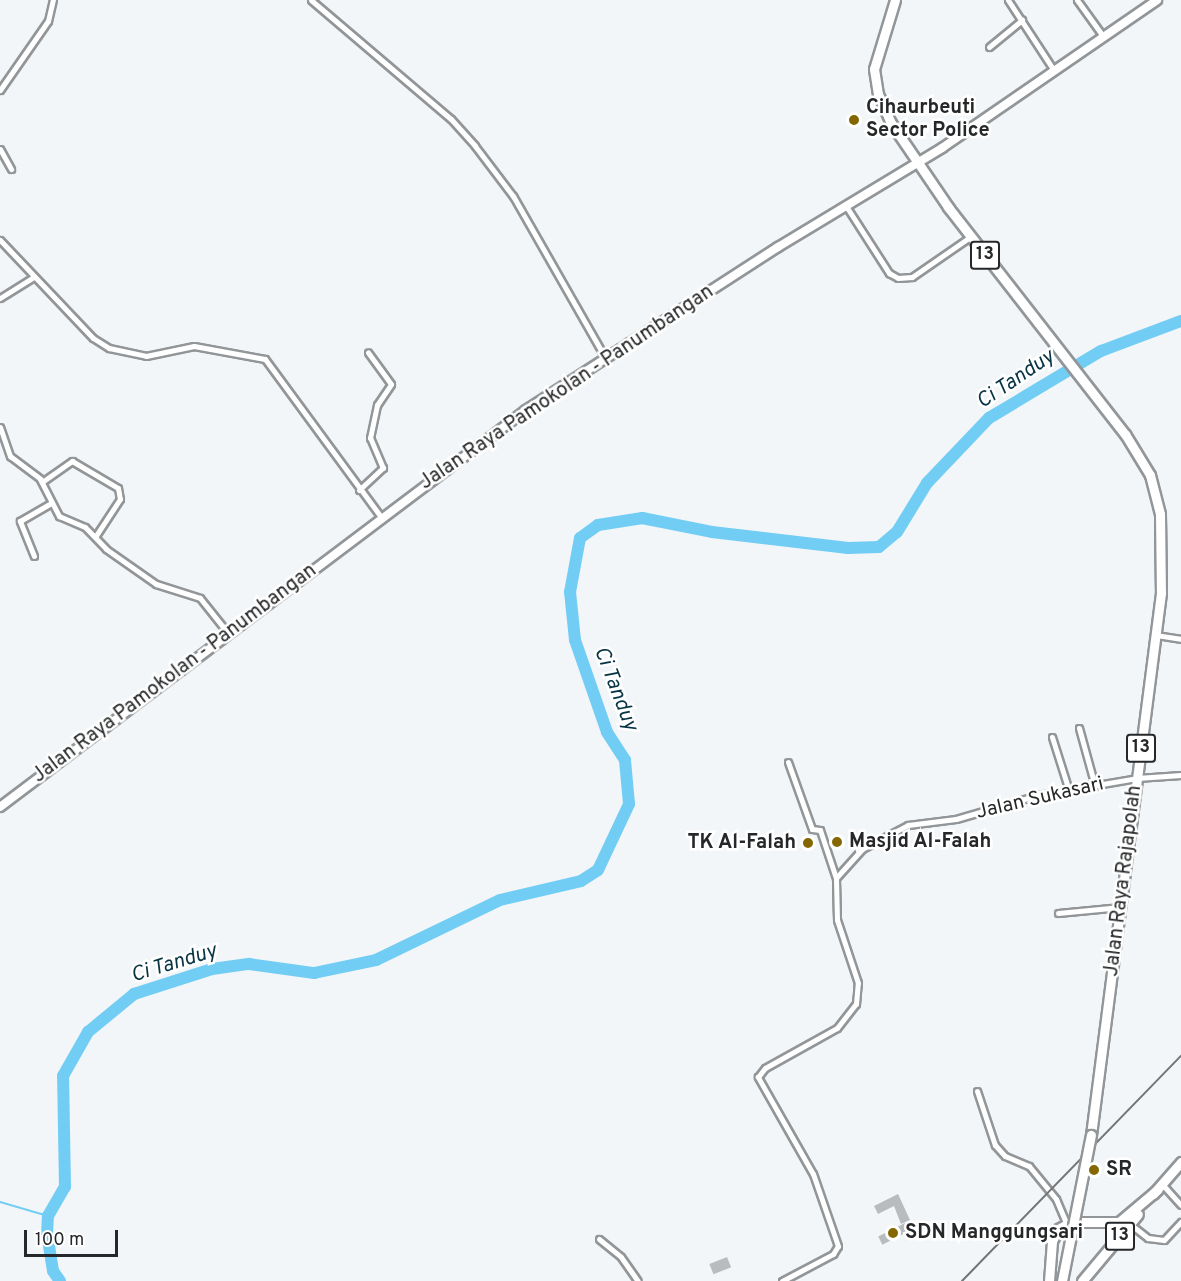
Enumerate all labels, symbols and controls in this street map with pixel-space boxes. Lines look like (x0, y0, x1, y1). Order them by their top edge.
place label: Cihaurbeuti Sector Police (866, 96, 990, 143)
marker: Cihaurbeuti Sector Police (847, 113, 861, 127)
road number: 13 (970, 240, 1000, 270)
street label: Jalan Raya Pamokolan - Panumbangan (415, 280, 719, 496)
water label: Ci Tanduy (972, 345, 1060, 415)
street label: Jalan Raya Pamokolan - Panumbangan (28, 559, 322, 789)
water label: Ci Tanduy (587, 643, 643, 735)
road number: 13 (1126, 733, 1156, 763)
street label: Jalan Sukasari (974, 773, 1106, 825)
street label: Jalan Raya Rajapolah (1100, 784, 1148, 978)
place label: Masjid Al-Falah (849, 830, 992, 854)
place label: TK Al-Falah (687, 831, 796, 855)
marker: Masjid Al-Falah (830, 835, 844, 849)
marker: TK Al-Falah (801, 836, 815, 850)
water label: Ci Tanduy (128, 939, 220, 989)
place label: SR (1106, 1158, 1132, 1182)
marker: SR (1087, 1163, 1101, 1177)
scale bar (27, 1218, 122, 1256)
place label: SDN Manggungsari (905, 1221, 1083, 1245)
road number: 13 (1105, 1221, 1135, 1251)
marker: SDN Manggungsari (886, 1226, 900, 1240)
text: 100 m (35, 1229, 84, 1252)

